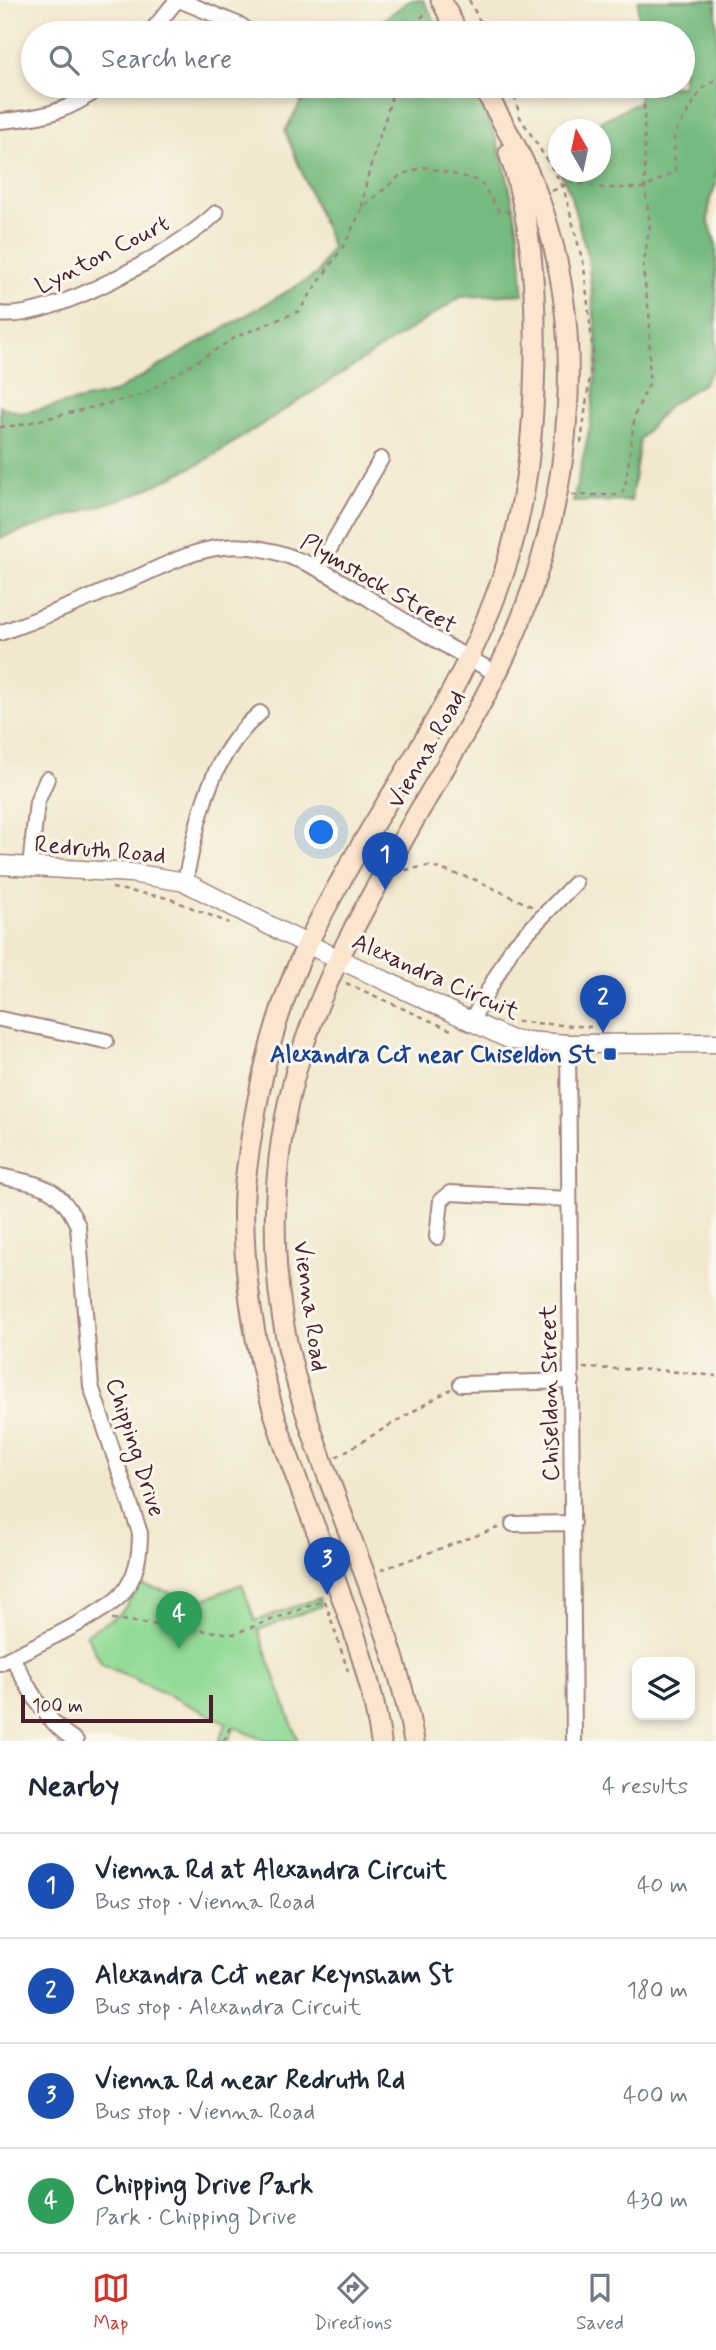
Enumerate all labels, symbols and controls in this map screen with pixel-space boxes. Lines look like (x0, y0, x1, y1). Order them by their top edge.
search box (21, 21, 695, 98)
icon: search (45, 41, 83, 79)
text: Search here (101, 43, 232, 77)
north arrow (548, 119, 611, 182)
street label: Lynton Court (31, 208, 175, 302)
street label: Plymstock Street (294, 527, 462, 642)
street label: Vienna Road (381, 685, 474, 815)
your location (304, 815, 338, 849)
street label: Redruth Road (33, 829, 167, 872)
pin: 1 (362, 832, 408, 890)
street label: Alexandra Circuit (347, 927, 524, 1028)
pin: 2 (580, 975, 626, 1033)
place label: Alexandra Cct near Chiseldon St (270, 1040, 597, 1071)
marker: Alexandra Cct near Chiseldon St (602, 1046, 618, 1062)
street label: Vienna Road (285, 1239, 334, 1374)
street label: Chiseldon Street (533, 1304, 568, 1482)
street label: Chipping Drive (96, 1374, 172, 1521)
pin: 3 (304, 1537, 350, 1595)
pin: 4 (156, 1591, 202, 1649)
map controls (632, 1657, 695, 1720)
button: layers (632, 1657, 695, 1720)
scale bar (21, 1692, 214, 1724)
text: 100 m (32, 1694, 83, 1719)
text: Nearby (28, 1767, 119, 1806)
text: 4 results (602, 1772, 688, 1802)
text: Vienna Rd at Alexandra Circuit (95, 1854, 447, 1888)
text: 1 (46, 1871, 56, 1901)
text: 40 m (637, 1871, 688, 1901)
text: Bus stop · Vienna Road (95, 1888, 315, 1918)
text: Alexandra Cct near Keynsham St (95, 1959, 454, 1993)
text: 2 (45, 1976, 57, 2006)
text: 180 m (627, 1976, 688, 2006)
text: Bus stop · Alexandra Circuit (95, 1993, 361, 2023)
text: Vienna Rd near Redruth Rd (95, 2064, 405, 2098)
text: 3 (46, 2081, 56, 2111)
text: 400 m (623, 2081, 688, 2111)
text: Bus stop · Vienna Road (95, 2098, 315, 2128)
text: Chipping Drive Park (95, 2169, 313, 2203)
text: 4 (44, 2186, 58, 2216)
text: 430 m (627, 2186, 688, 2216)
text: Park · Chipping Drive (95, 2203, 297, 2233)
tab: Map (92, 2269, 130, 2336)
tab: Directions (314, 2269, 392, 2336)
tab: Saved (576, 2269, 624, 2336)

